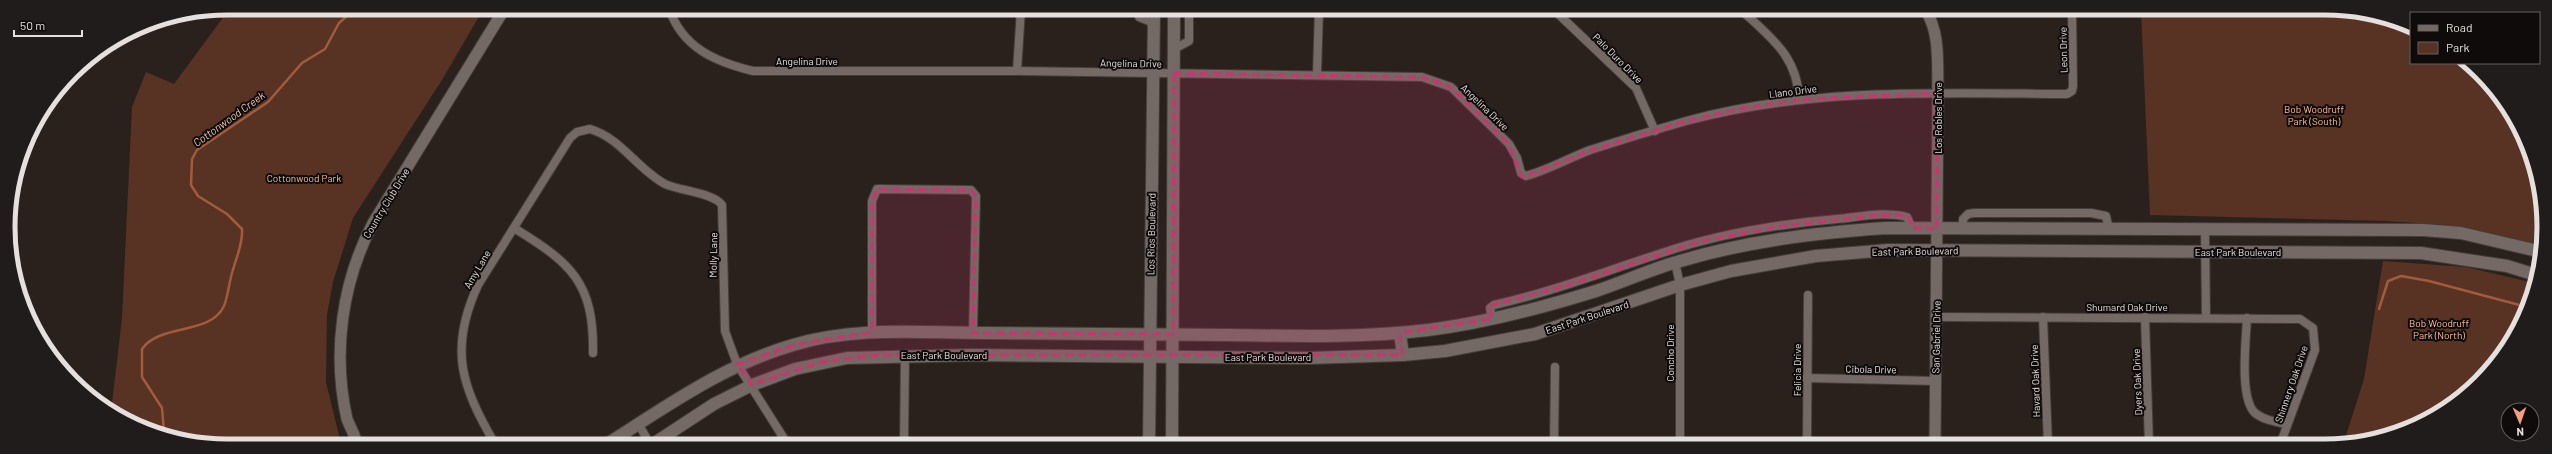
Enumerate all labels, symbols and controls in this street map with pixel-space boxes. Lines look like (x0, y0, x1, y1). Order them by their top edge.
scale bar (14, 12, 82, 38)
legend (2410, 12, 2540, 64)
text: 50 m (20, 18, 45, 32)
text: Road (2446, 20, 2473, 34)
street label: Leon Drive (2057, 27, 2069, 73)
street label: Palo Duro Drive (1591, 31, 1645, 85)
text: Park (2446, 40, 2470, 54)
street label: Angelina Drive (776, 55, 838, 67)
street label: Angelina Drive (1100, 56, 1162, 70)
street label: Angelina Drive (1459, 81, 1511, 133)
street label: Llano Drive (1768, 82, 1818, 100)
street label: Los Robles Drive (1932, 82, 1944, 154)
water label: Cottonwood Creek (190, 88, 268, 149)
park label: Bob Woodruff Park (South) (2284, 103, 2344, 127)
street label: Country Club Drive (360, 166, 412, 240)
park label: Cottonwood Park (267, 172, 341, 184)
street label: Los Rios Boulevard (1144, 193, 1158, 275)
street label: Molly Lane (707, 232, 719, 278)
street label: East Park Boulevard (1872, 244, 1958, 258)
street label: East Park Boulevard (2195, 246, 2281, 258)
street label: Amy Lane (461, 248, 493, 290)
street label: East Park Boulevard (1544, 298, 1630, 336)
street label: San Gabriel Drive (1929, 300, 1943, 374)
street label: Shumard Oak Drive (2086, 301, 2168, 313)
park label: Bob Woodruff Park (North) (2409, 317, 2469, 341)
street label: Concho Drive (1664, 324, 1676, 382)
street label: Felicia Drive (1791, 344, 1803, 396)
street label: Havard Oak Drive (2028, 344, 2042, 418)
street label: Shinnery Oak Drive (2272, 344, 2310, 424)
street label: Dyers Oak Drive (2130, 348, 2144, 416)
street label: East Park Boulevard (901, 349, 987, 361)
street label: East Park Boulevard (1225, 351, 1311, 363)
street label: Cibola Drive (1845, 363, 1897, 375)
north arrow (2500, 402, 2540, 442)
text: N (2516, 426, 2524, 439)

